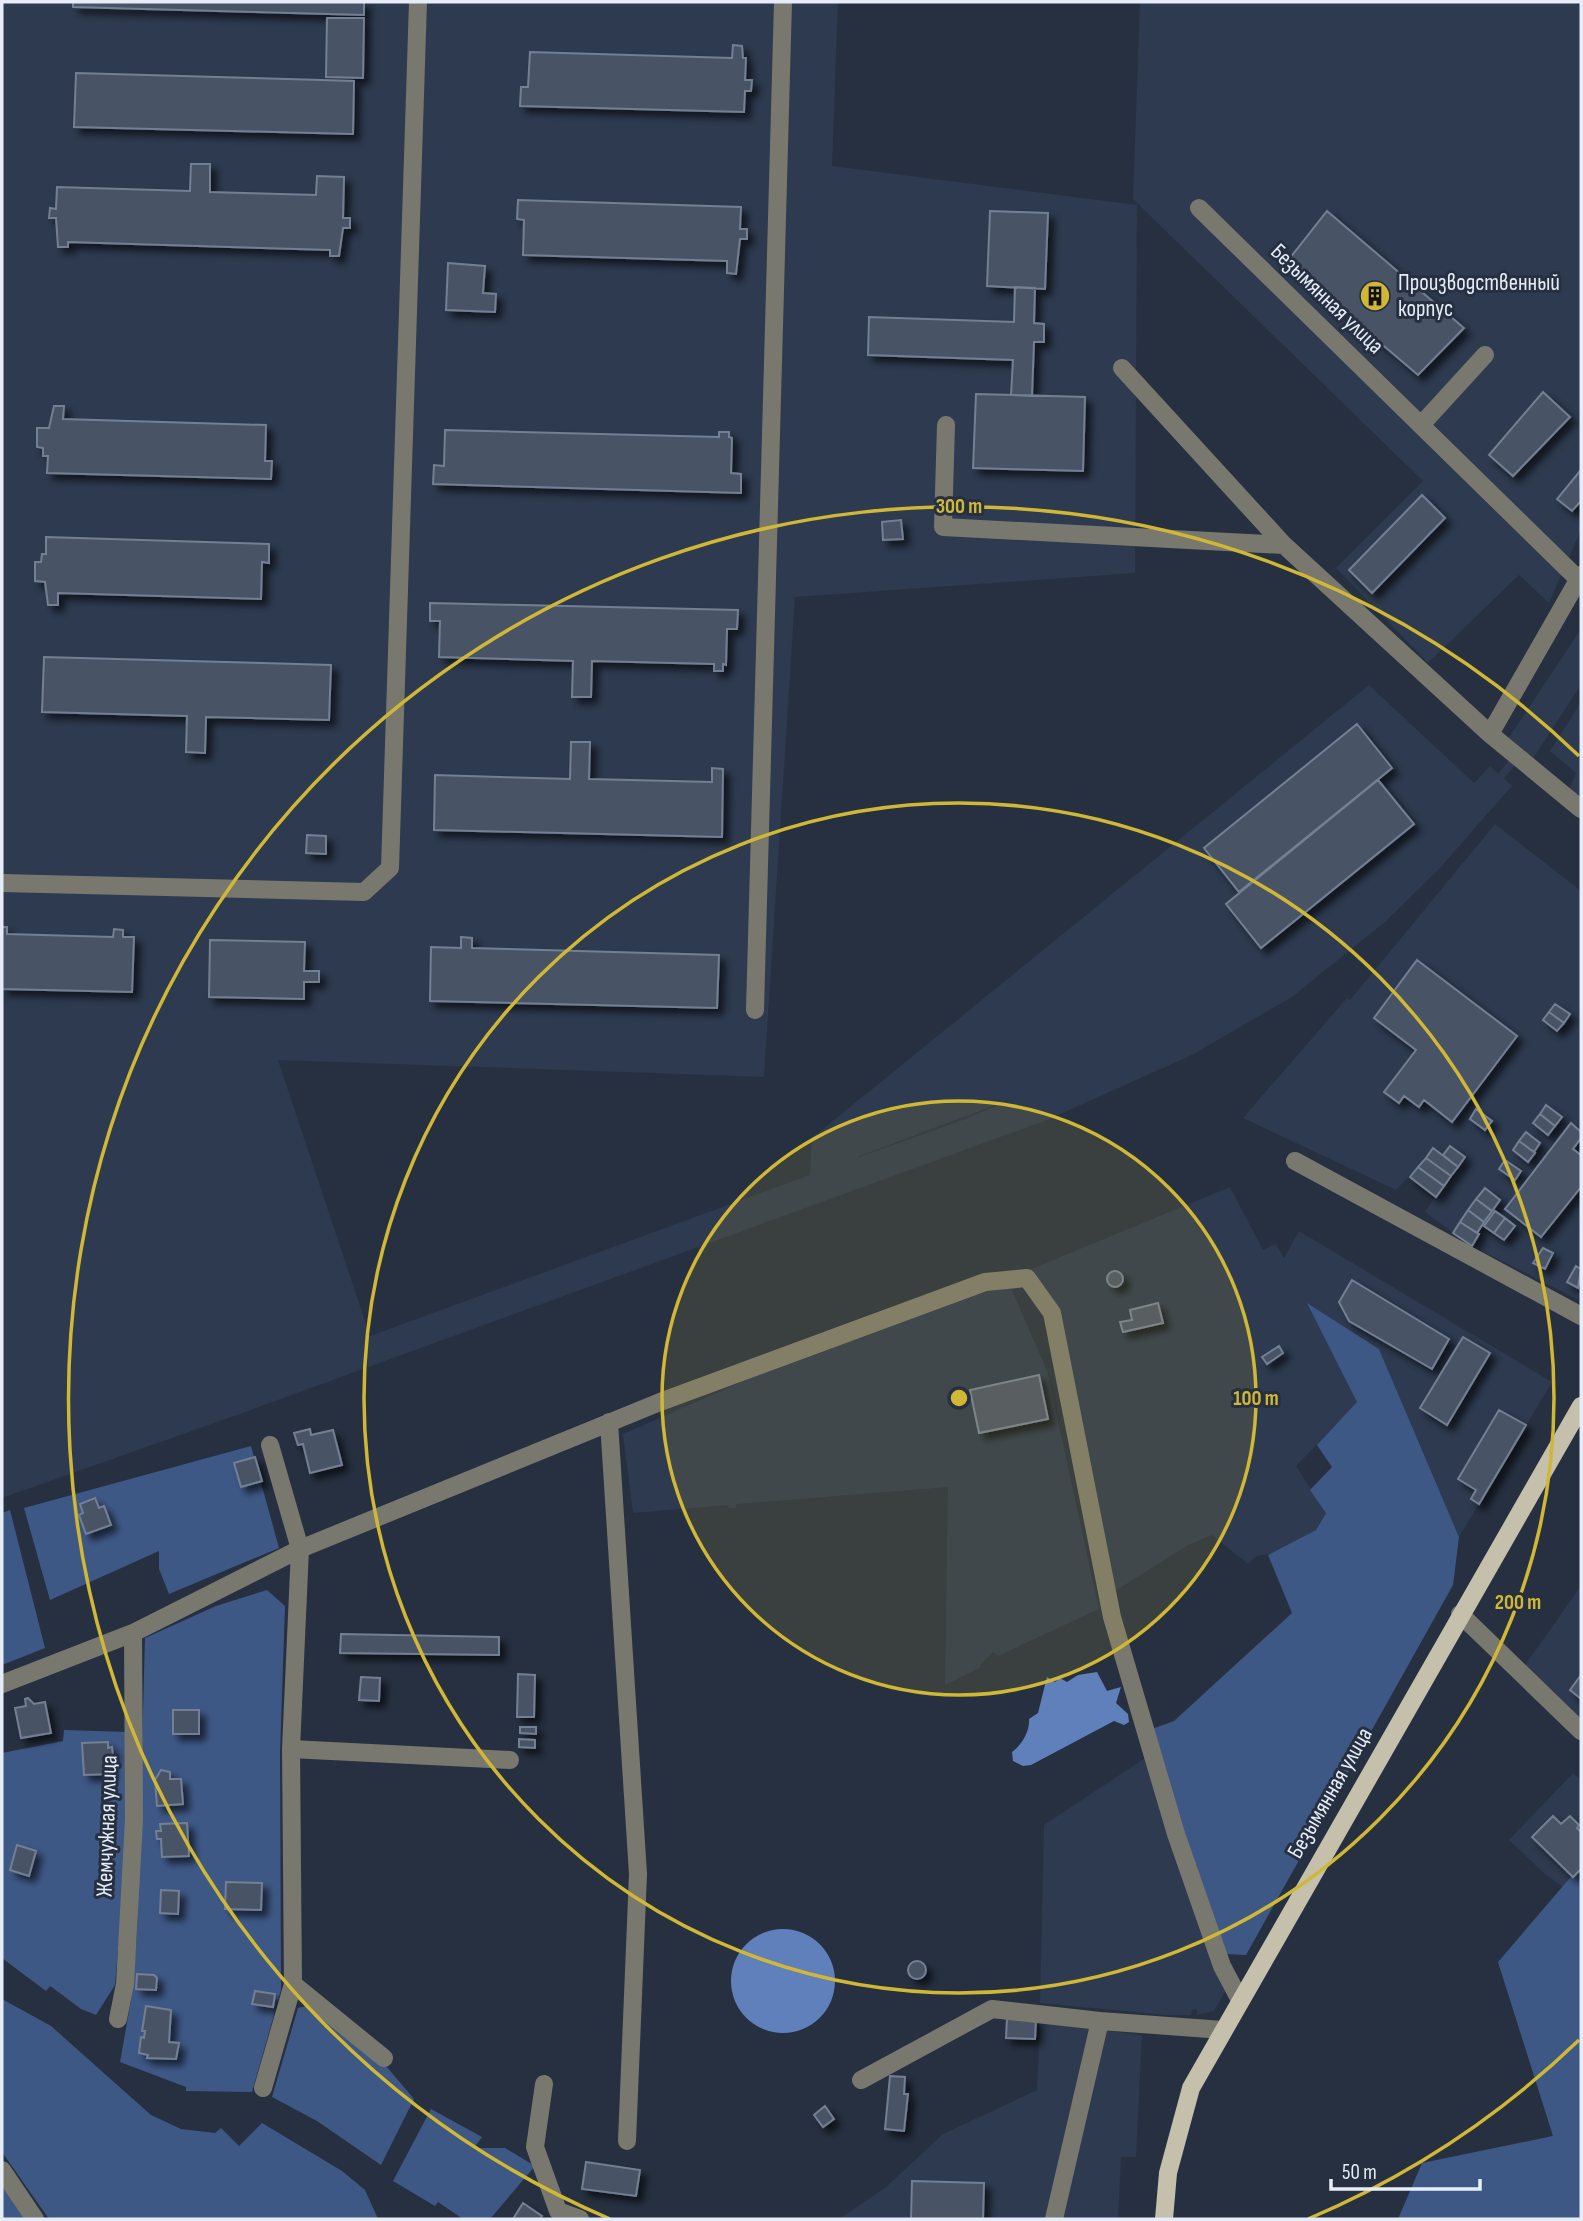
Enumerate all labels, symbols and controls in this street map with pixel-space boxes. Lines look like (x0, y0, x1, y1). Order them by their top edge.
street label: Безымянная улица (1265, 238, 1389, 360)
place label: Производственный корпус (1398, 269, 1560, 323)
building icon: Производственный корпус (1358, 279, 1392, 313)
text: 300 m (936, 494, 982, 519)
centre of rings (947, 1386, 971, 1410)
text: 100 m (1233, 1386, 1279, 1411)
text: 200 m (1495, 1590, 1541, 1615)
street label: Безымянная улица (1281, 1723, 1379, 1863)
street label: Жемчужная улица (91, 1755, 123, 1897)
scale bar (1331, 2148, 1480, 2192)
text: 50 m (1342, 2160, 1377, 2185)

